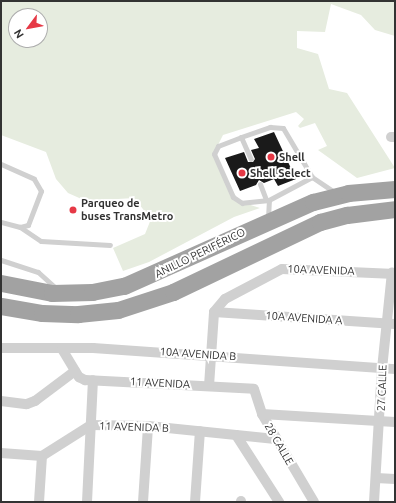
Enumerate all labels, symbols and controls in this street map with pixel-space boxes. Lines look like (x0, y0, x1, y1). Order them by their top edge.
north arrow (8, 8, 48, 48)
text: N (11, 27, 26, 40)
place label: Shell (279, 150, 305, 164)
marker: Shell (266, 152, 276, 162)
place label: Shell Select (250, 166, 311, 180)
marker: Shell Select (237, 168, 247, 178)
place label: Parqueo de buses TransMetro (81, 197, 173, 223)
marker: Parqueo de buses TransMetro (68, 205, 78, 215)
street label: ANILLO PERIFÉRICO (153, 225, 247, 281)
street label: 10A AVENIDA (287, 262, 355, 278)
street label: 10A AVENIDA A (265, 309, 343, 327)
street label: 10A AVENIDA B (159, 345, 237, 363)
street label: 27 CALLE (375, 365, 389, 411)
street label: 11 AVENIDA (130, 375, 190, 391)
street label: 11 AVENIDA B (99, 419, 169, 435)
street label: 28 CALLE (262, 421, 296, 467)

